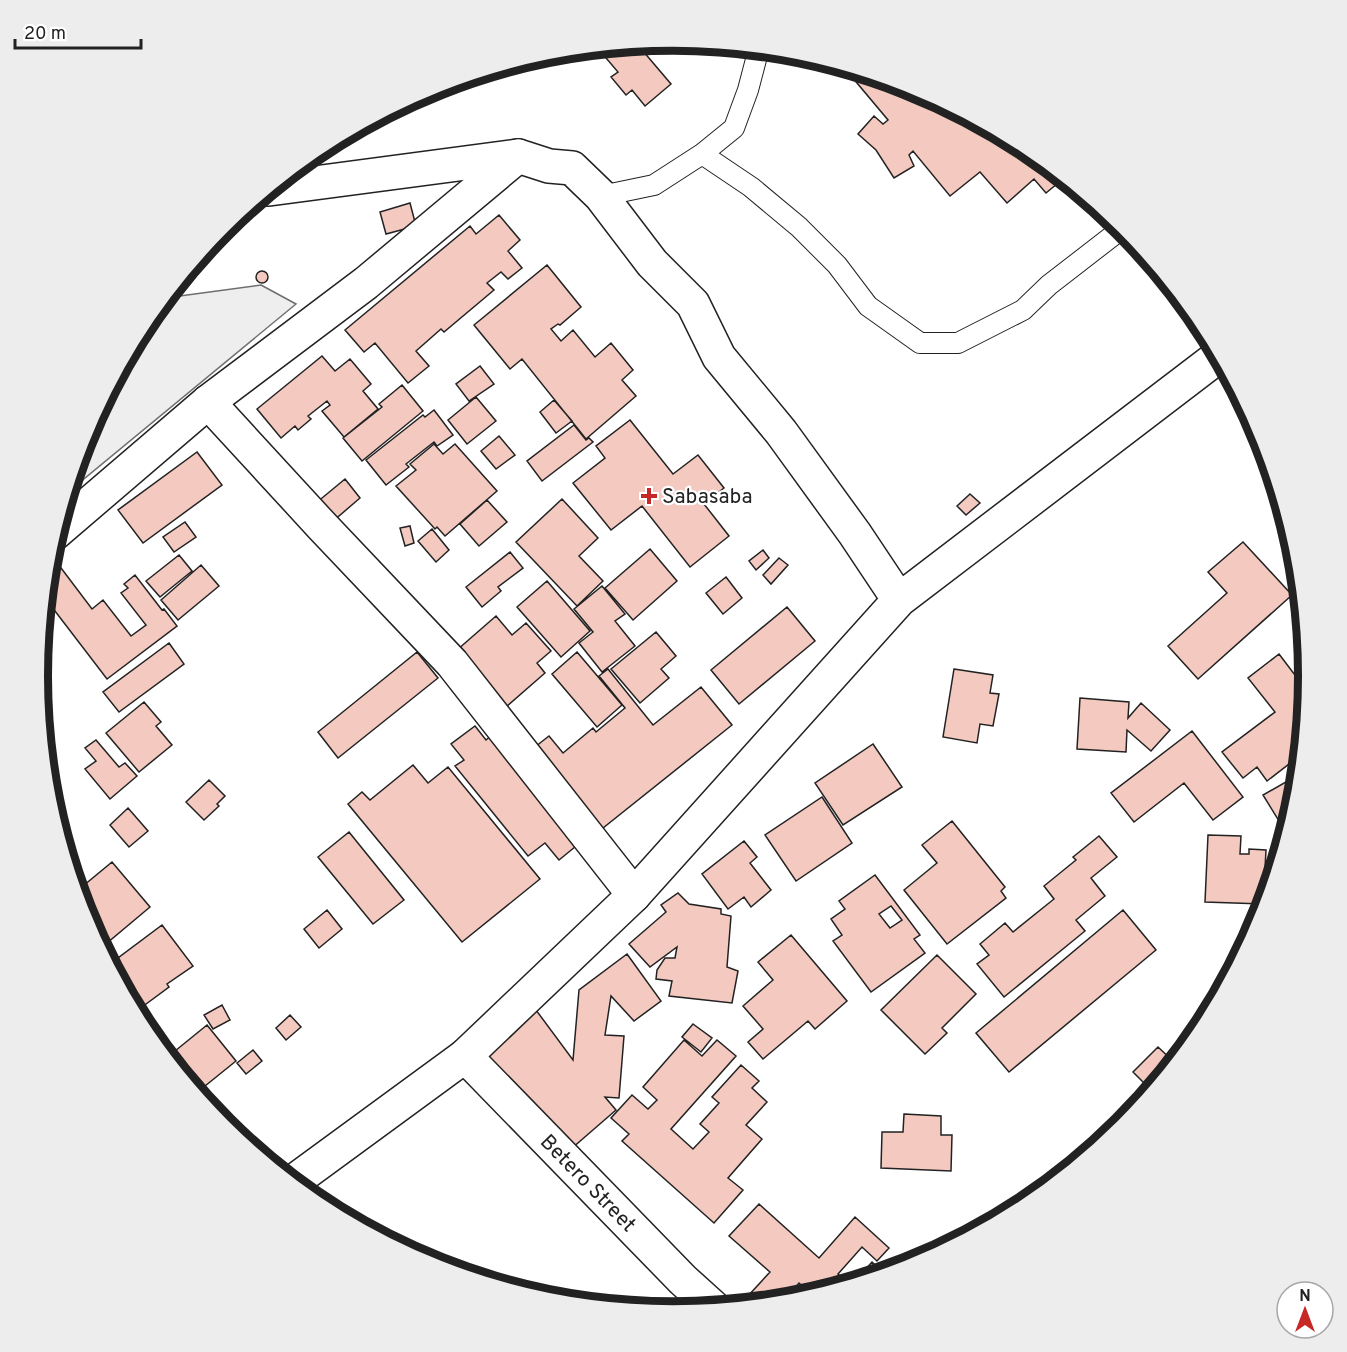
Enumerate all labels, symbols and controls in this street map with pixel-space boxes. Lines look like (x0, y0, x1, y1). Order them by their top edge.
scale bar (15, 12, 141, 50)
text: 20 m (24, 23, 66, 46)
place label: Sabasaba (662, 484, 753, 511)
marker: Sabasaba (640, 487, 658, 505)
street label: Betero Street (534, 1129, 641, 1239)
north arrow (1275, 1280, 1335, 1340)
text: N (1299, 1287, 1311, 1307)

